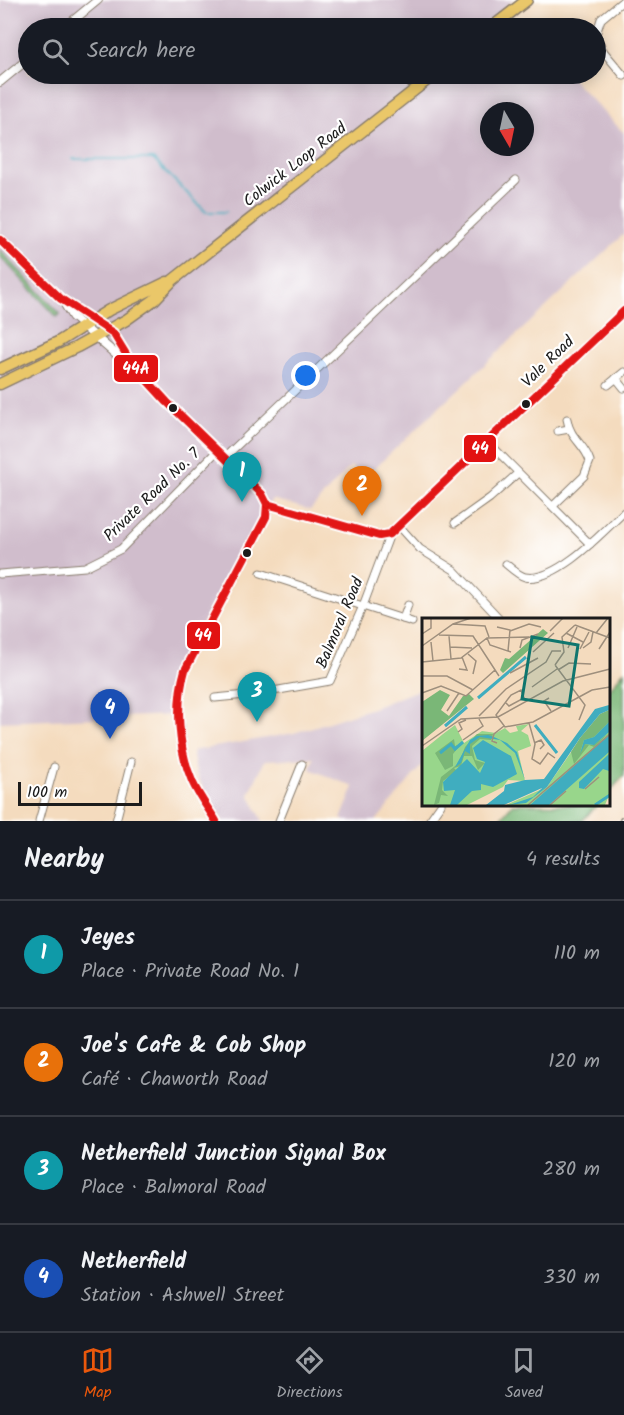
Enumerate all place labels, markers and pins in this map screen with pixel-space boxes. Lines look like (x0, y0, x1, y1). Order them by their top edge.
unlabelled marker (520, 398, 532, 410)
unlabelled marker (167, 402, 179, 414)
pin: 1 (222, 452, 262, 502)
pin: 2 (342, 466, 382, 516)
unlabelled marker (241, 547, 253, 559)
pin: 3 (238, 672, 276, 722)
pin: 4 (90, 690, 130, 739)

